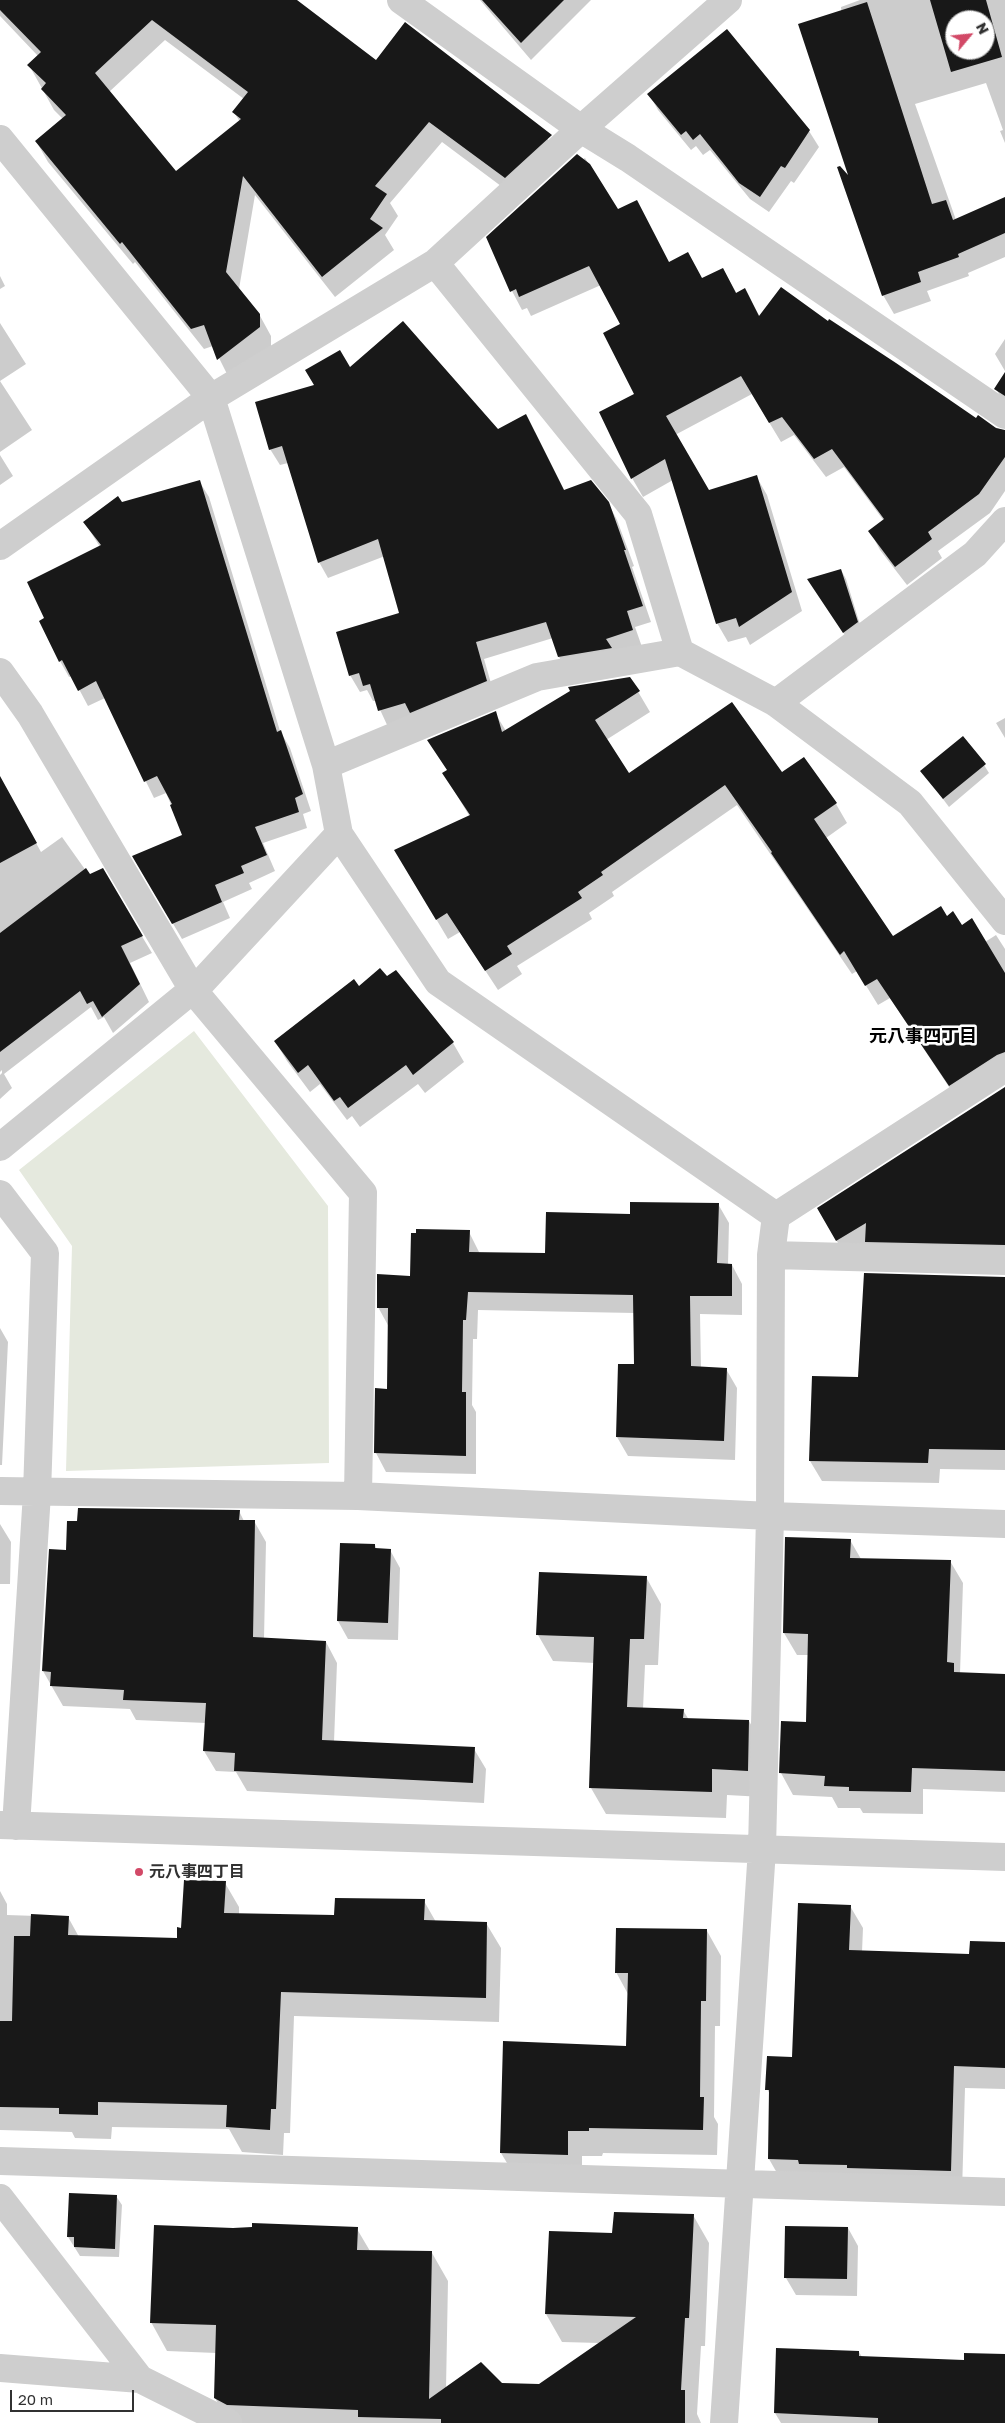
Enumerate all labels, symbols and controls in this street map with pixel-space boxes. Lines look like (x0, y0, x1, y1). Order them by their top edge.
north arrow (945, 10, 995, 60)
text: N (973, 19, 993, 37)
district label: 元八事四丁目 (869, 1025, 977, 1047)
place label: 元八事四丁目 (149, 1862, 245, 1882)
marker: 元八事四丁目 (133, 1866, 145, 1878)
scale bar (12, 2380, 136, 2412)
text: 20 m (18, 2390, 53, 2408)

